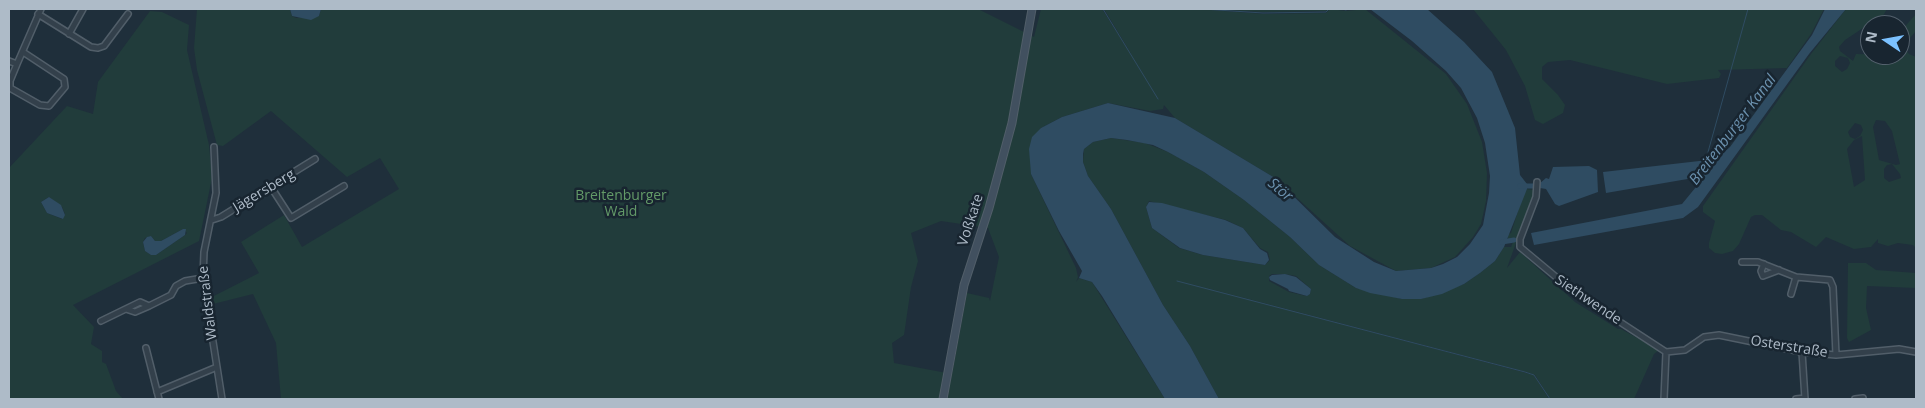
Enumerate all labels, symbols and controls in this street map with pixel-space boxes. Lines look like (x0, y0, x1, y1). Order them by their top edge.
north arrow (1860, 15, 1910, 65)
text: N (1860, 29, 1881, 45)
water label: Breitenburger Kanal (1686, 71, 1780, 189)
street label: Jägersberg (230, 166, 298, 216)
water label: Stör (1264, 174, 1296, 206)
park label: Breitenburger Wald (575, 188, 667, 220)
street label: Voßkate (955, 192, 987, 248)
street label: Waldstraße (195, 265, 221, 341)
street label: Siethwende (1552, 272, 1624, 328)
street label: Osterstraße (1749, 333, 1829, 361)

